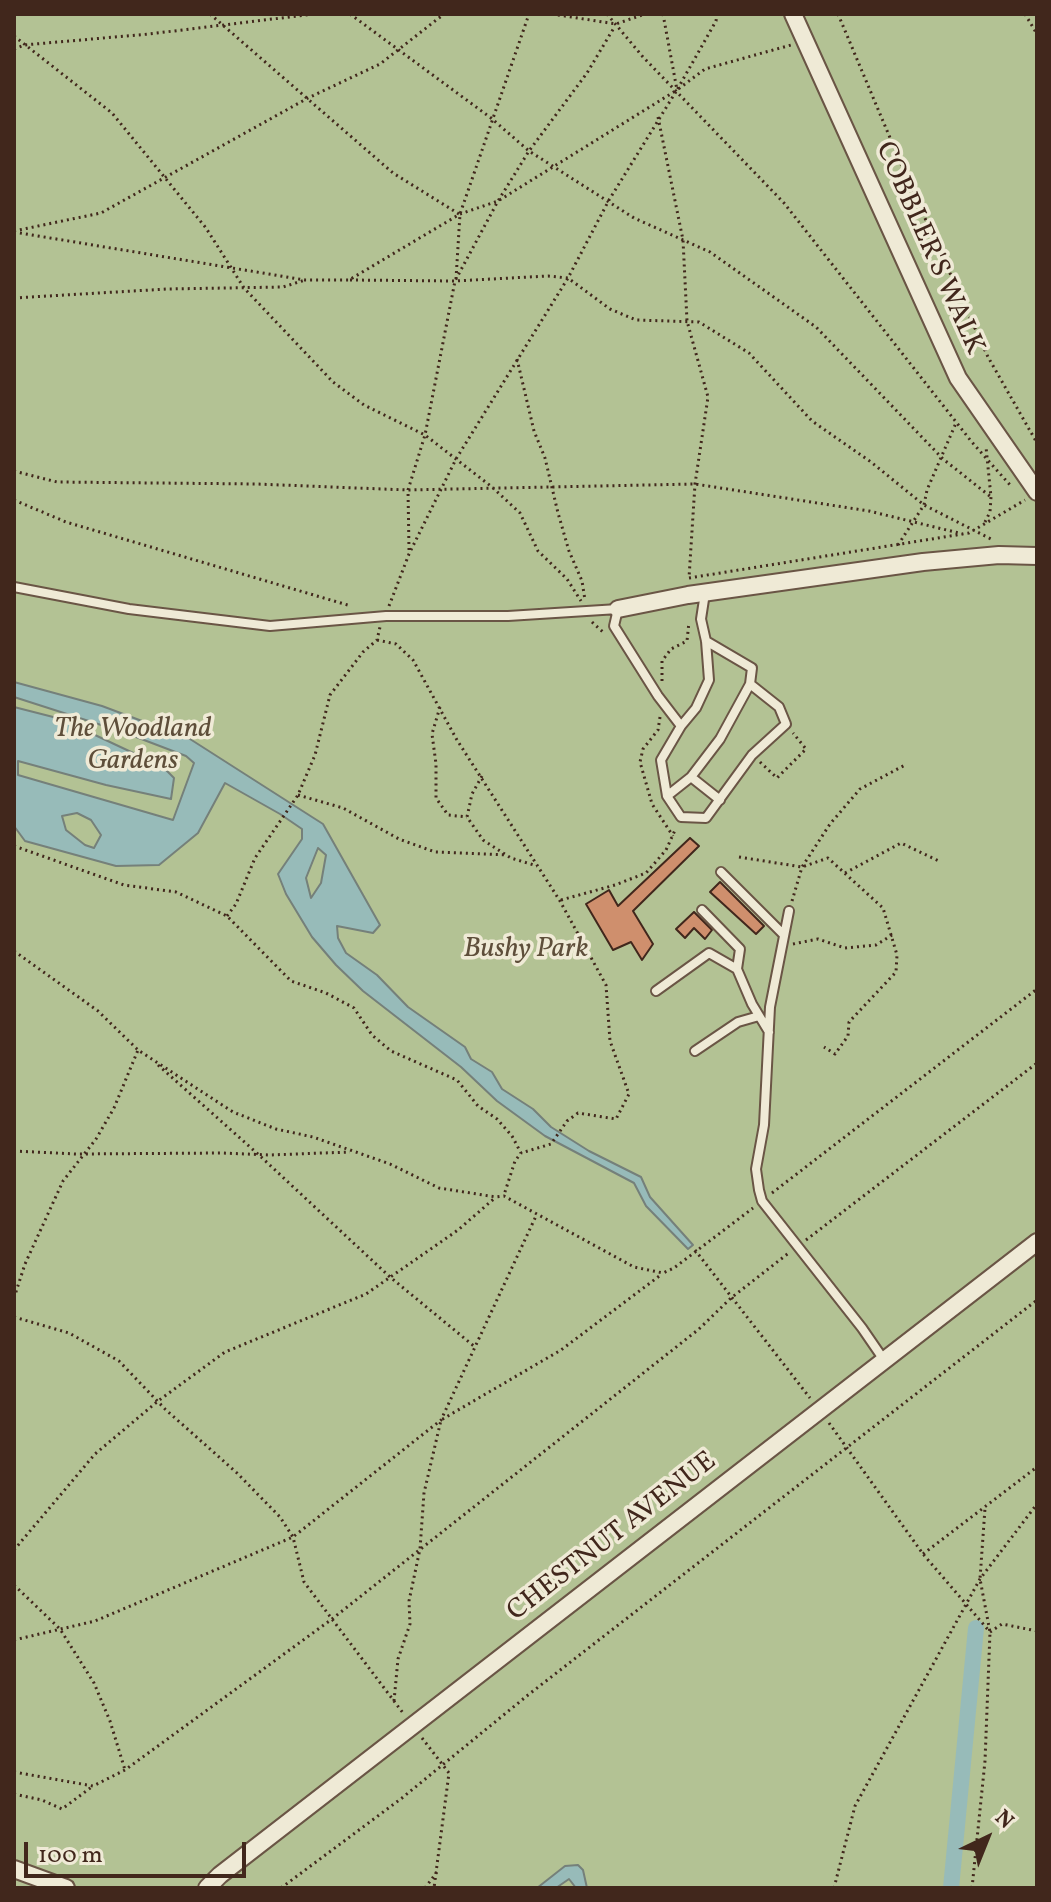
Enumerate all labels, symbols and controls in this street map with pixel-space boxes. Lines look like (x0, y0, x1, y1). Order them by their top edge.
street label: COBBLER'S WALK (866, 137, 990, 361)
park label: The Woodland Gardens (54, 714, 212, 780)
park label: Bushy Park (463, 934, 589, 968)
street label: CHESTNUT AVENUE (502, 1446, 724, 1630)
north arrow (947, 1798, 1027, 1878)
text: N (987, 1803, 1020, 1837)
scale bar (28, 1826, 250, 1876)
text: 100 m (38, 1839, 103, 1873)

